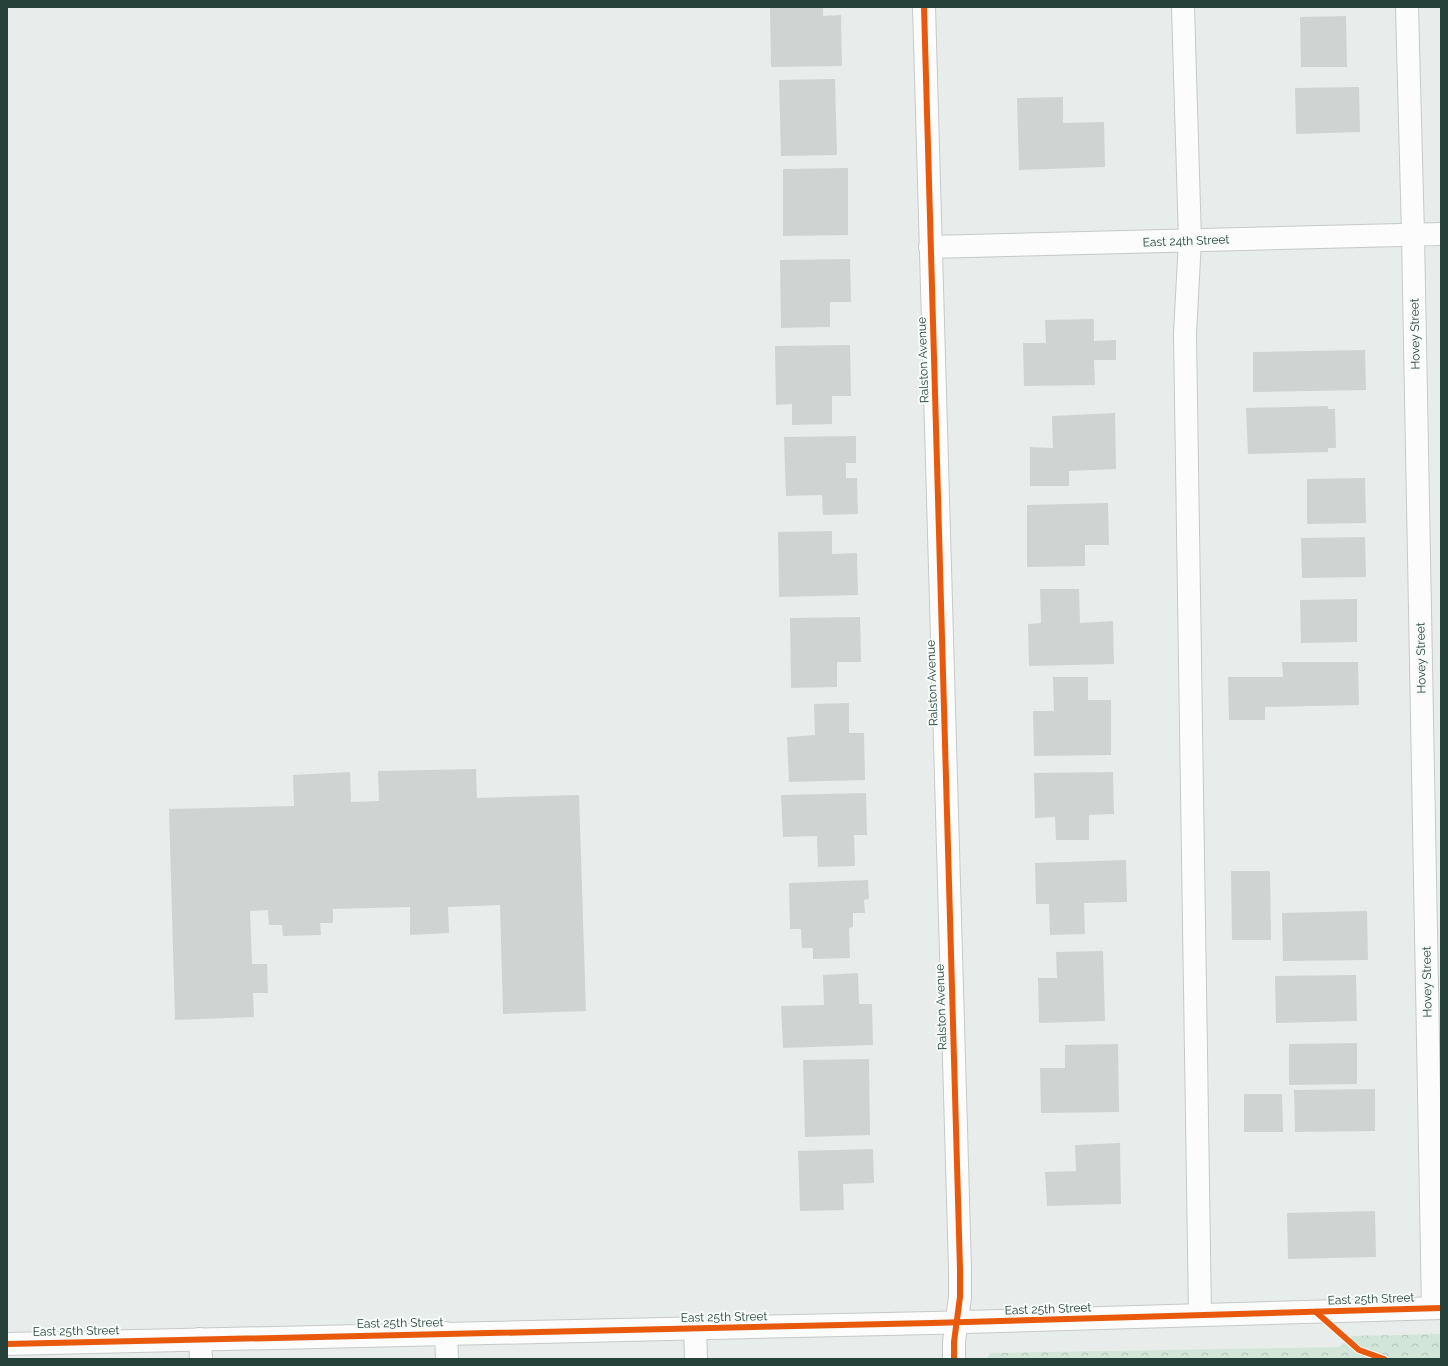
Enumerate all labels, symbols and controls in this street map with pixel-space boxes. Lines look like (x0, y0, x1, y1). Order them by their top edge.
street label: East 24th Street (1142, 232, 1230, 250)
street label: Hovey Street (1407, 298, 1423, 370)
street label: Ralston Avenue (915, 317, 931, 403)
street label: Hovey Street (1413, 622, 1429, 694)
street label: Ralston Avenue (924, 640, 940, 726)
street label: Hovey Street (1419, 946, 1435, 1018)
street label: Ralston Avenue (933, 964, 949, 1050)
street label: East 25th Street (1327, 1290, 1415, 1308)
street label: East 25th Street (1004, 1300, 1092, 1318)
street label: East 25th Street (680, 1309, 768, 1325)
street label: East 25th Street (356, 1315, 444, 1331)
street label: East 25th Street (32, 1323, 120, 1339)

